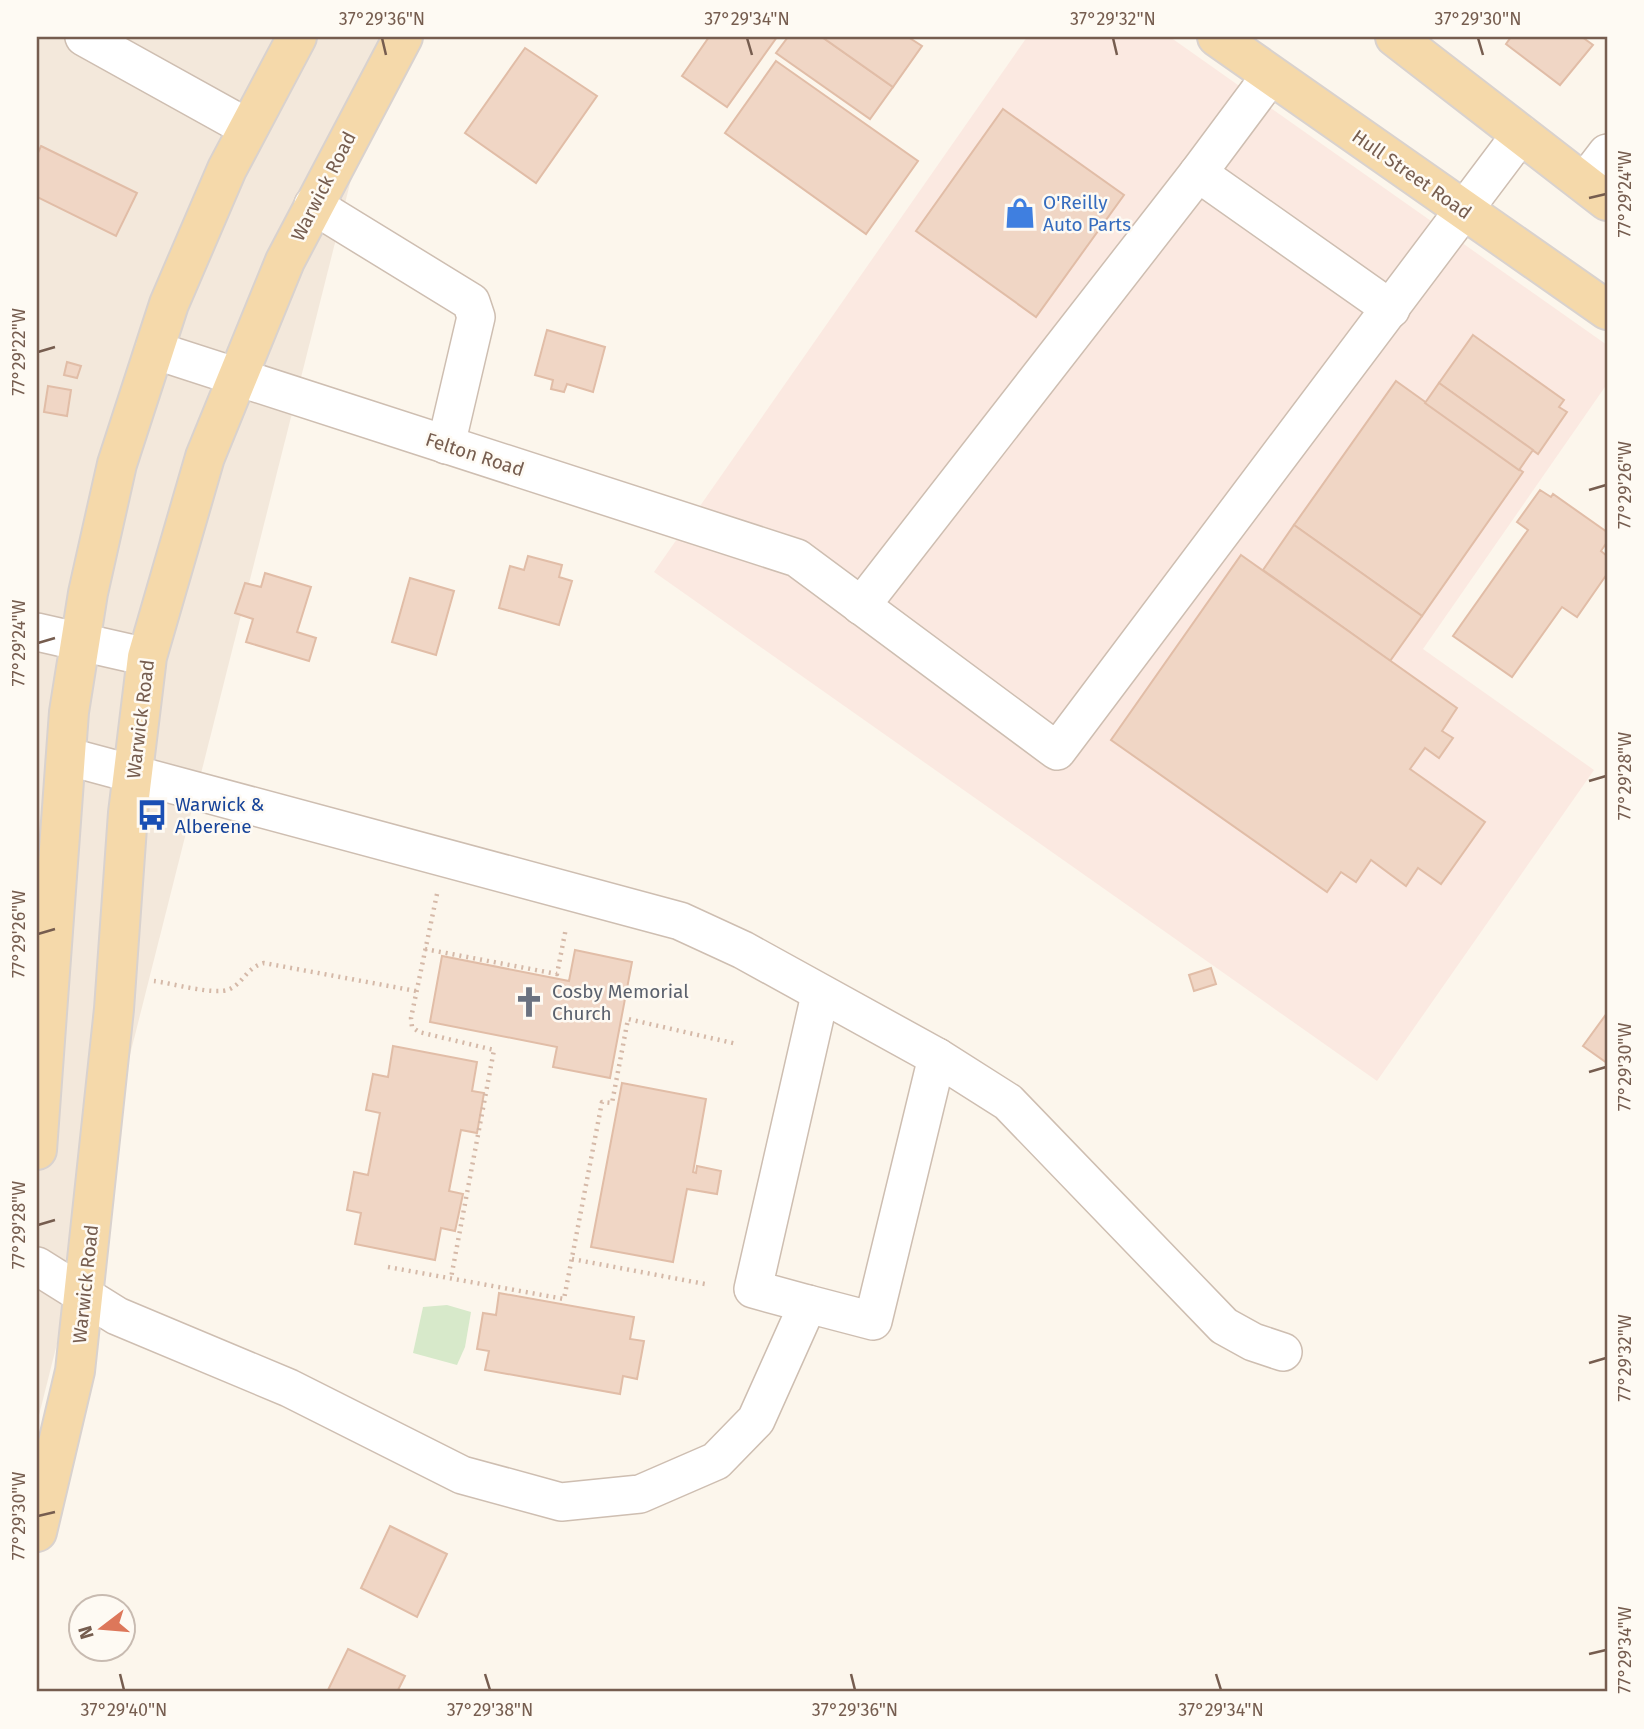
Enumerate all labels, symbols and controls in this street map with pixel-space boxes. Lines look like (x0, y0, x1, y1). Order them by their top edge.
text: 37°29'36"N (339, 8, 425, 30)
text: 37°29'34"N (704, 8, 790, 30)
text: 37°29'32"N (1070, 8, 1156, 30)
text: 37°29'30"N (1435, 8, 1521, 30)
street label: Hull Street Road (1348, 125, 1476, 224)
street label: Warwick Road (286, 128, 361, 245)
text: 77°29'24"W (1614, 150, 1636, 237)
place label: O'Reilly Auto Parts (1043, 191, 1131, 236)
shop icon: O'Reilly Auto Parts (1003, 196, 1037, 230)
text: 77°29'22"W (8, 308, 30, 396)
street label: Felton Road (423, 428, 527, 481)
text: 77°29'26"W (1614, 441, 1636, 529)
text: 77°29'24"W (8, 599, 30, 686)
street label: Warwick Road (122, 658, 159, 780)
text: 77°29'28"W (1614, 732, 1636, 820)
place label: Warwick & Alberene (175, 793, 265, 838)
bus stop icon: Warwick & Alberene (135, 798, 169, 832)
text: 77°29'26"W (8, 890, 30, 978)
place label: Cosby Memorial Church (552, 980, 689, 1025)
church icon: Cosby Memorial Church (512, 985, 546, 1019)
text: 77°29'30"W (1614, 1023, 1636, 1111)
text: 77°29'28"W (8, 1181, 30, 1269)
street label: Warwick Road (68, 1223, 103, 1345)
text: 77°29'32"W (1614, 1314, 1636, 1402)
text: 77°29'30"W (8, 1472, 30, 1560)
north arrow (66, 1592, 136, 1662)
text: 77°29'34"W (1614, 1606, 1636, 1694)
text: N (73, 1623, 99, 1642)
text: 37°29'40"N (81, 1699, 167, 1721)
text: 37°29'38"N (447, 1699, 533, 1721)
text: 37°29'36"N (812, 1699, 898, 1721)
text: 37°29'34"N (1178, 1699, 1264, 1721)

